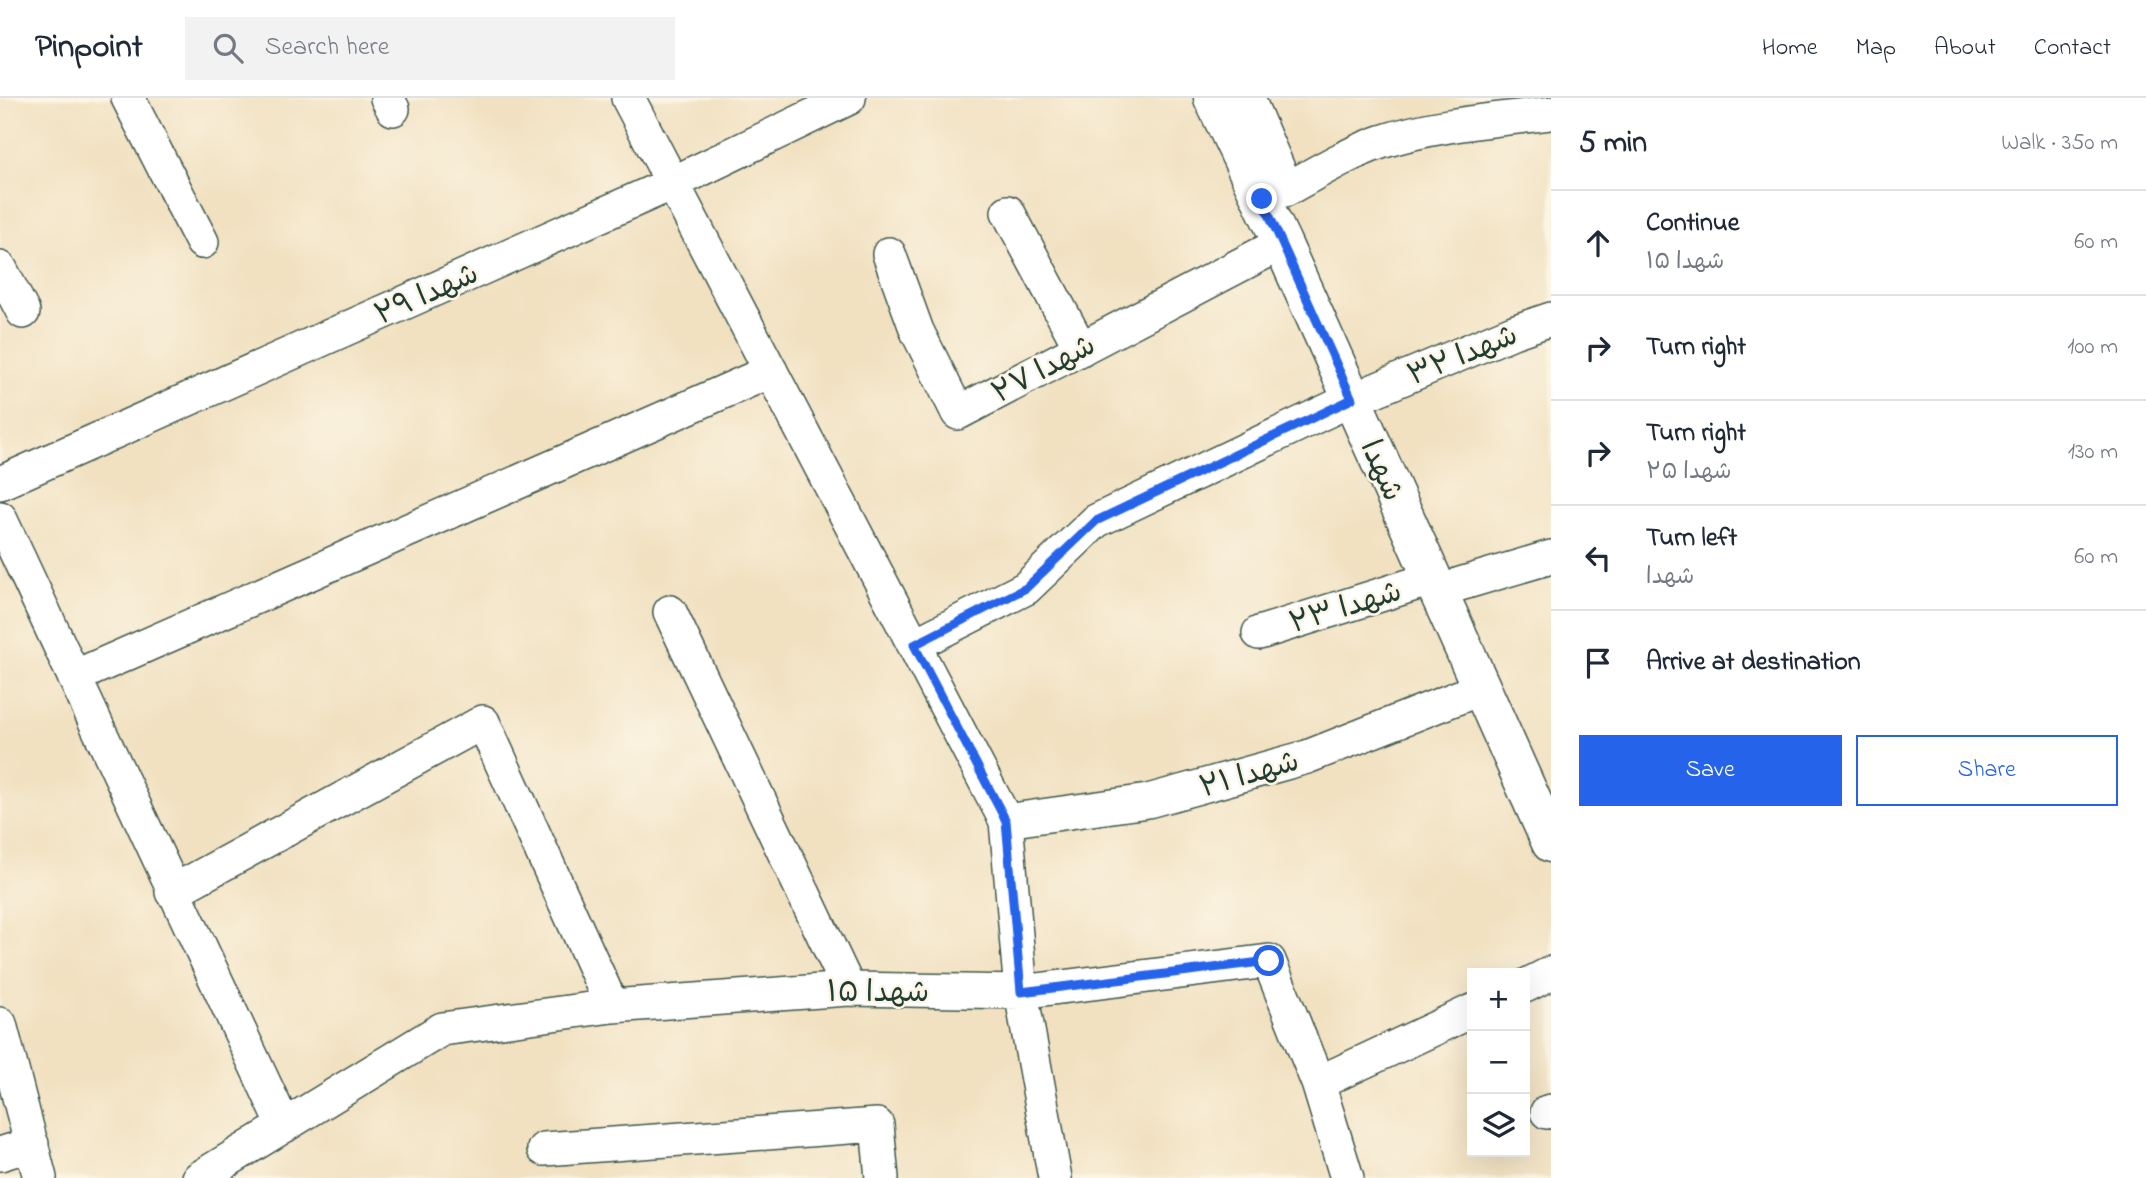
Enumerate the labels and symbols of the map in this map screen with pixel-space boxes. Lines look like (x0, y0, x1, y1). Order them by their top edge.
route end (1246, 183, 1277, 214)
street label: شهدا ۲۹ (368, 253, 486, 338)
street label: شهدا ۳۲ (1401, 315, 1525, 399)
street label: شهدا ۲۷ (985, 325, 1104, 416)
street label: شهدا (1347, 433, 1413, 509)
street label: شهدا ۲۳ (1284, 571, 1408, 647)
street label: شهدا ۲۱ (1195, 741, 1305, 811)
route start (1253, 945, 1284, 976)
street label: شهدا ۱۵ (827, 972, 929, 1016)

